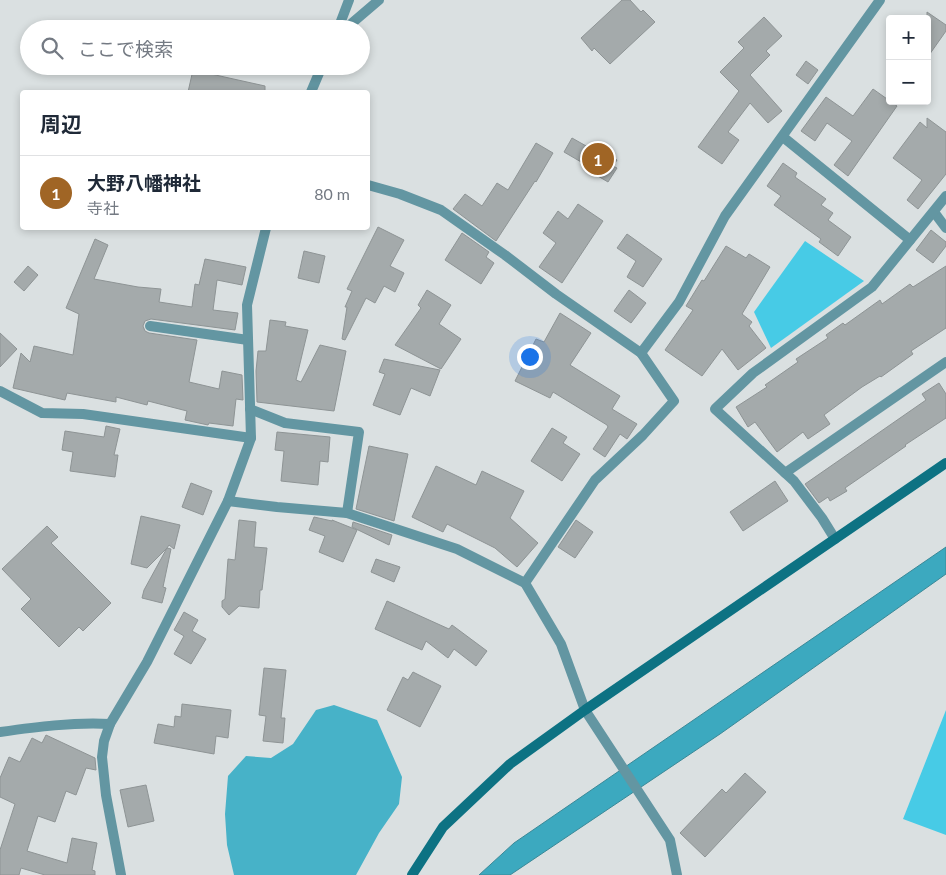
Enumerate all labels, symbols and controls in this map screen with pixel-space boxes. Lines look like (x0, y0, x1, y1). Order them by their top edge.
map controls (886, 15, 931, 105)
button: + (886, 15, 931, 60)
search box (20, 20, 370, 75)
icon: search (38, 34, 66, 62)
text: ここで検索 (78, 37, 173, 60)
button: − (886, 60, 931, 105)
text: 周辺 (40, 111, 82, 136)
pin: 1 (582, 140, 614, 178)
text: 大野八幡神社 (87, 171, 201, 194)
text: 1 (51, 184, 61, 203)
text: 80 m (314, 184, 350, 203)
text: 寺社 (87, 198, 119, 217)
your location (517, 344, 543, 370)

